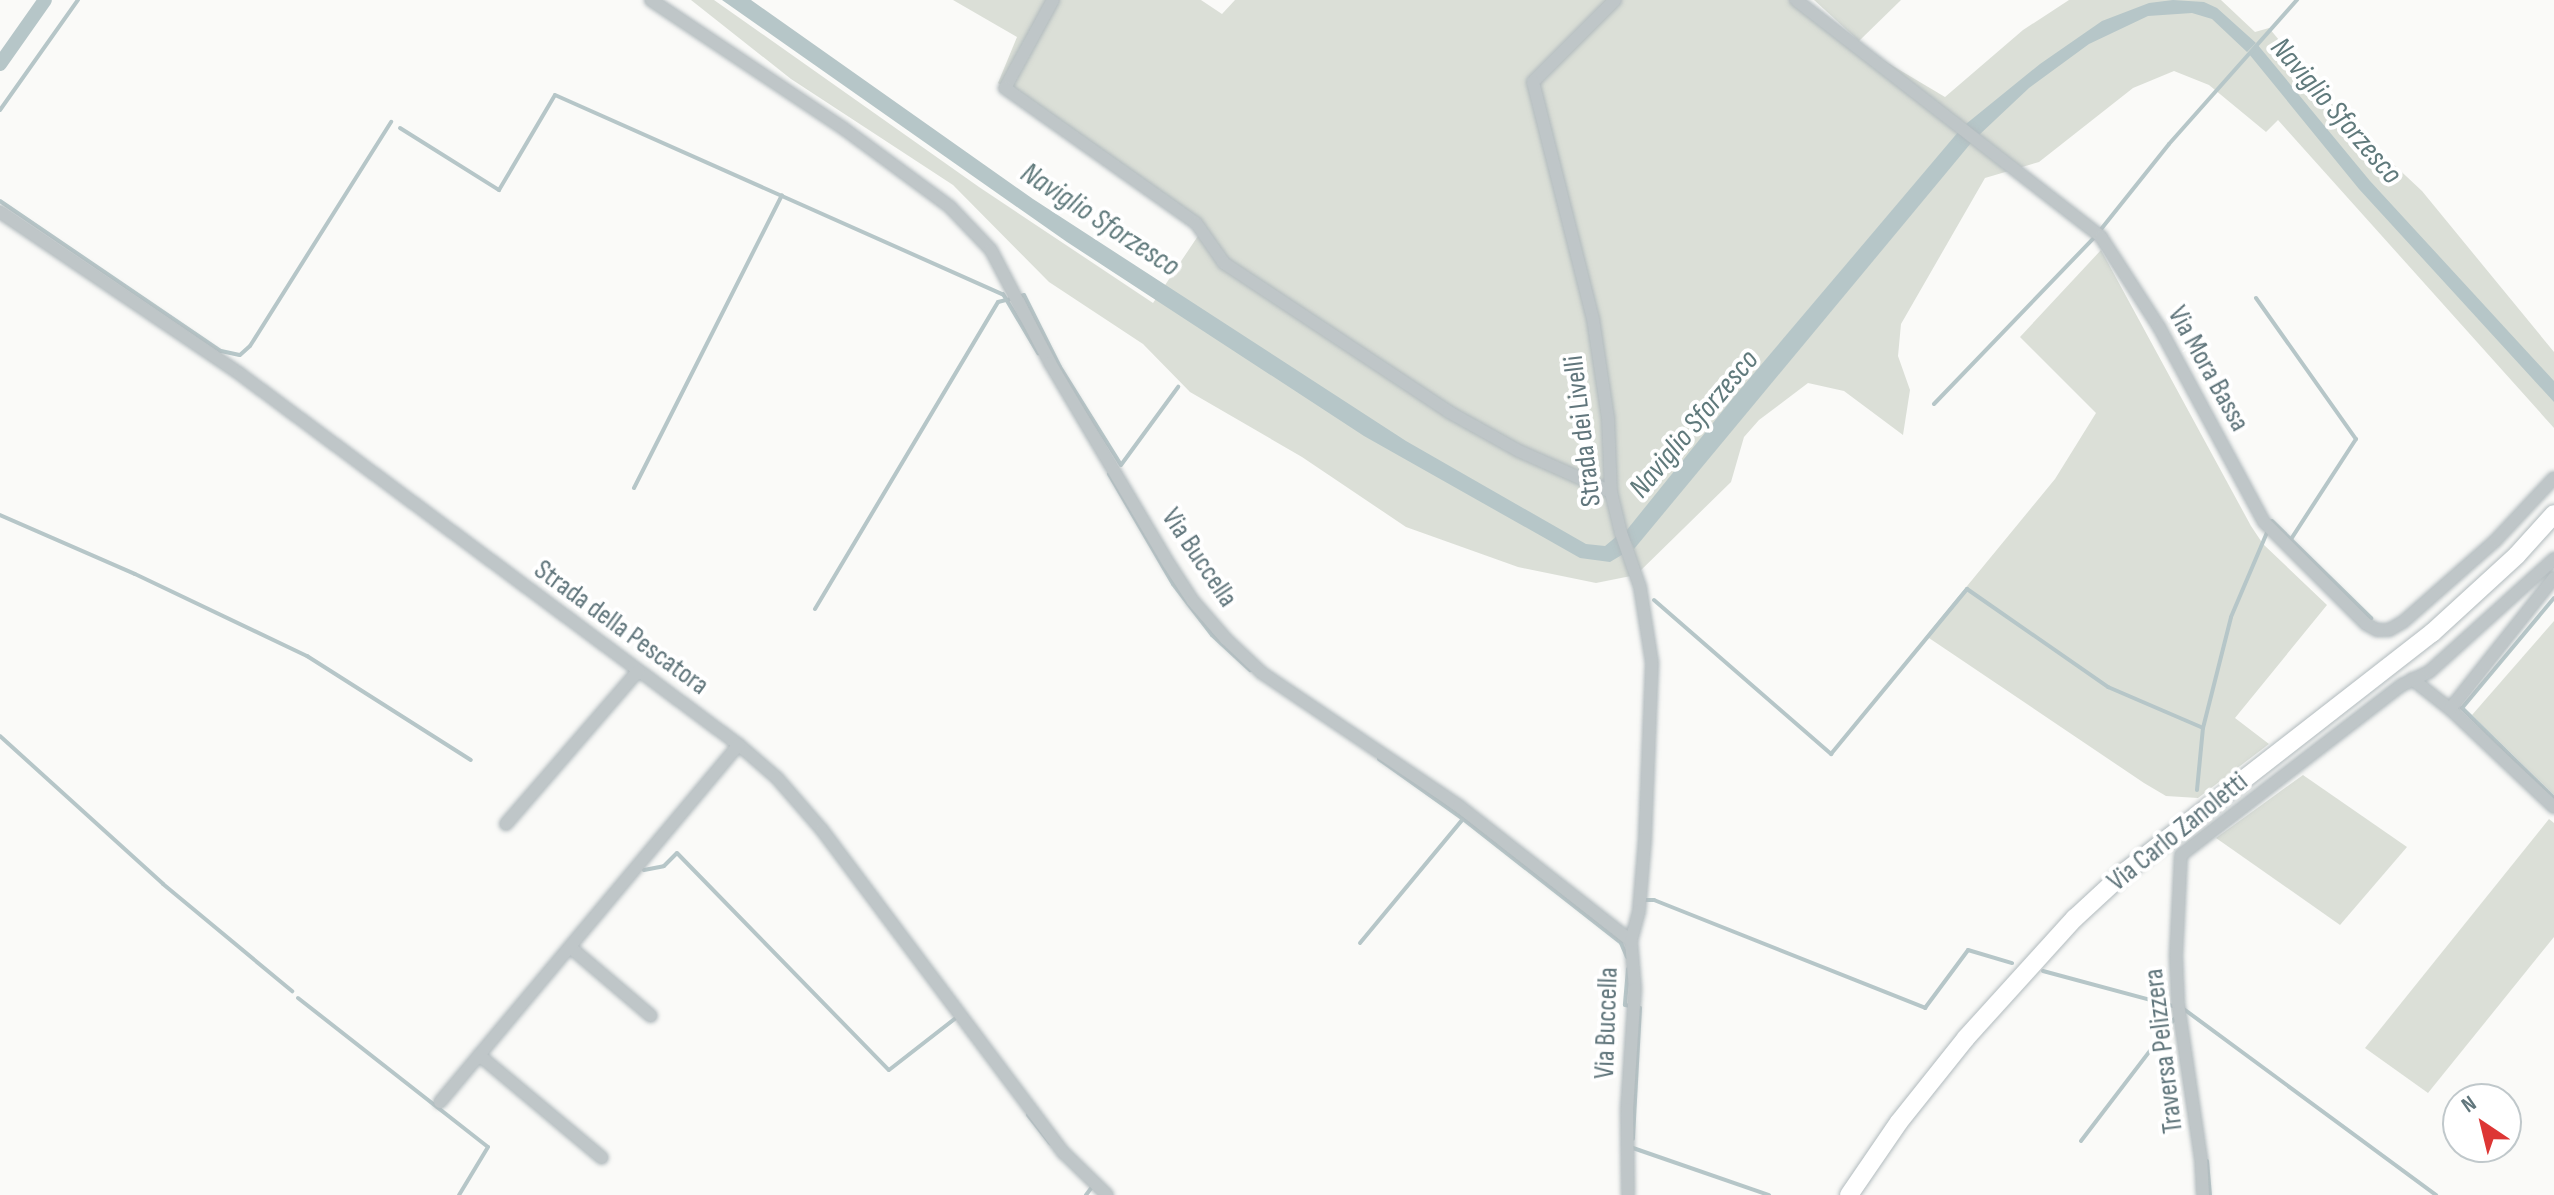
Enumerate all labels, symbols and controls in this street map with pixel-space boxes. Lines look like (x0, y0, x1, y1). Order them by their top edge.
water label: Naviglio Sforzesco (2263, 30, 2409, 192)
water label: Naviglio Sforzesco (1014, 155, 1186, 285)
street label: Via Mora Bassa (2160, 301, 2256, 437)
water label: Naviglio Sforzesco (1622, 343, 1766, 505)
street label: Strada dei Livelli (1557, 353, 1609, 509)
street label: Via Buccella (1154, 502, 1244, 614)
street label: Strada della Pescatora (527, 553, 715, 703)
street label: Via Carlo Zanoletti (2101, 765, 2255, 899)
street label: Via Buccella (1588, 967, 1626, 1079)
street label: Traversa Pelizzera (2137, 967, 2191, 1135)
north arrow (2442, 1083, 2522, 1163)
text: N (2457, 1090, 2482, 1119)

